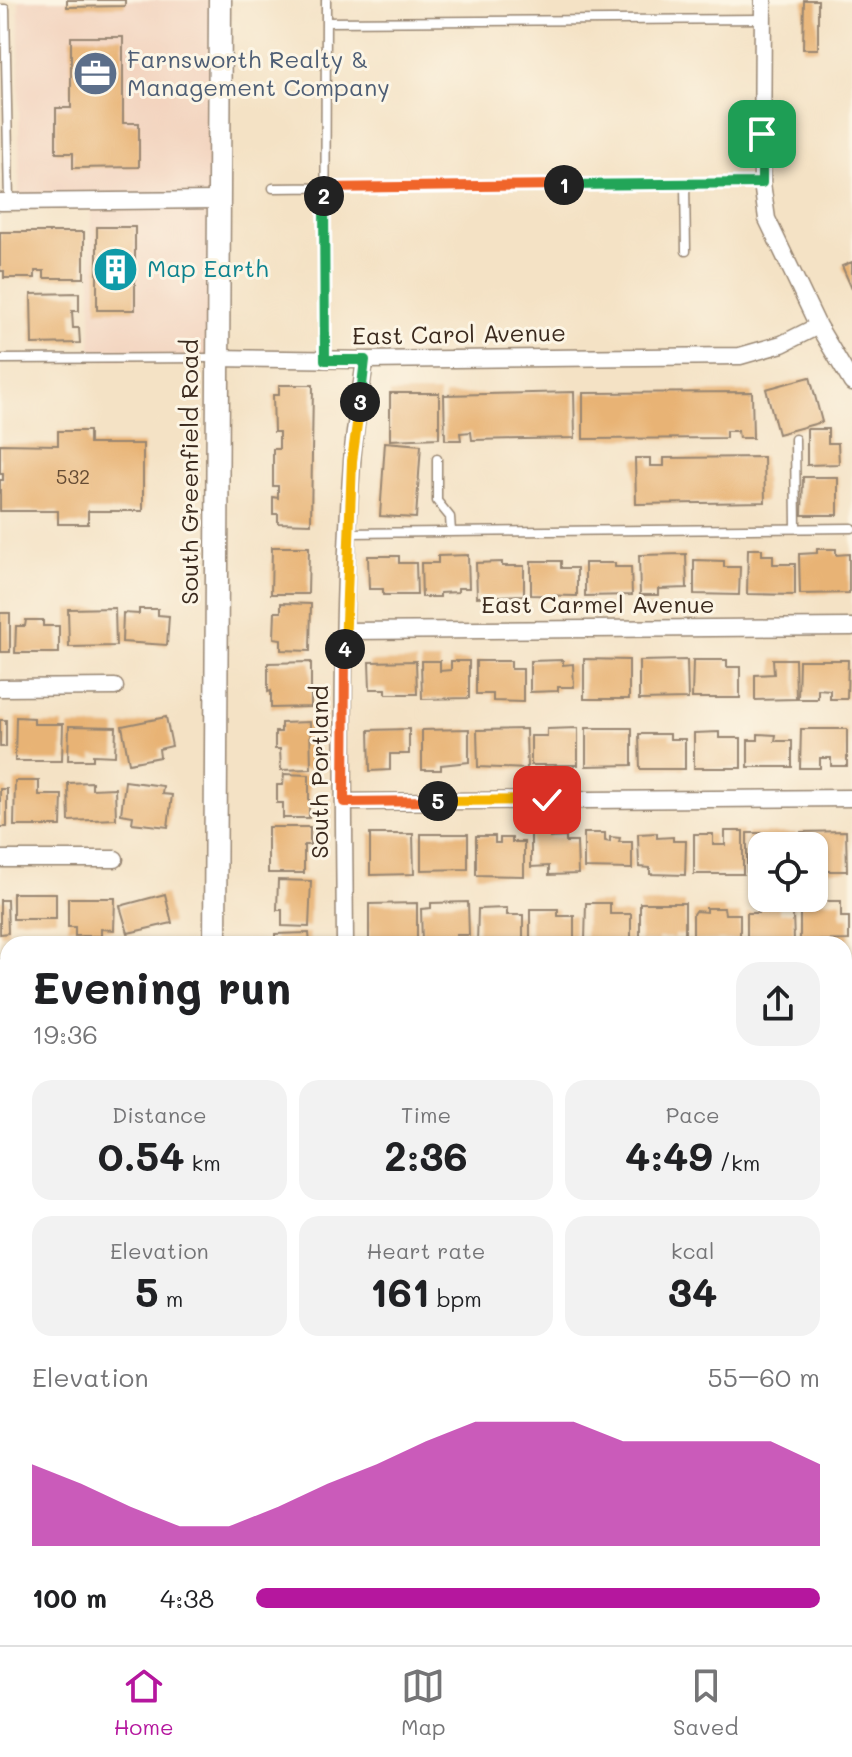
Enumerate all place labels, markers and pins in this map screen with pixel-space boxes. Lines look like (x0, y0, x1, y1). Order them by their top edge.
place label: Farnsworth Realty & Management Company (127, 43, 390, 102)
office icon: Farnsworth Realty & Management Company (72, 50, 120, 98)
pin (728, 100, 796, 168)
pin: 1 (544, 165, 584, 205)
pin: 2 (304, 176, 344, 216)
building icon: Map Earth (92, 245, 140, 293)
place label: Map Earth (147, 252, 268, 283)
pin: 3 (340, 382, 380, 422)
pin: 4 (325, 629, 365, 669)
pin (513, 766, 581, 834)
pin: 5 (418, 781, 458, 821)

